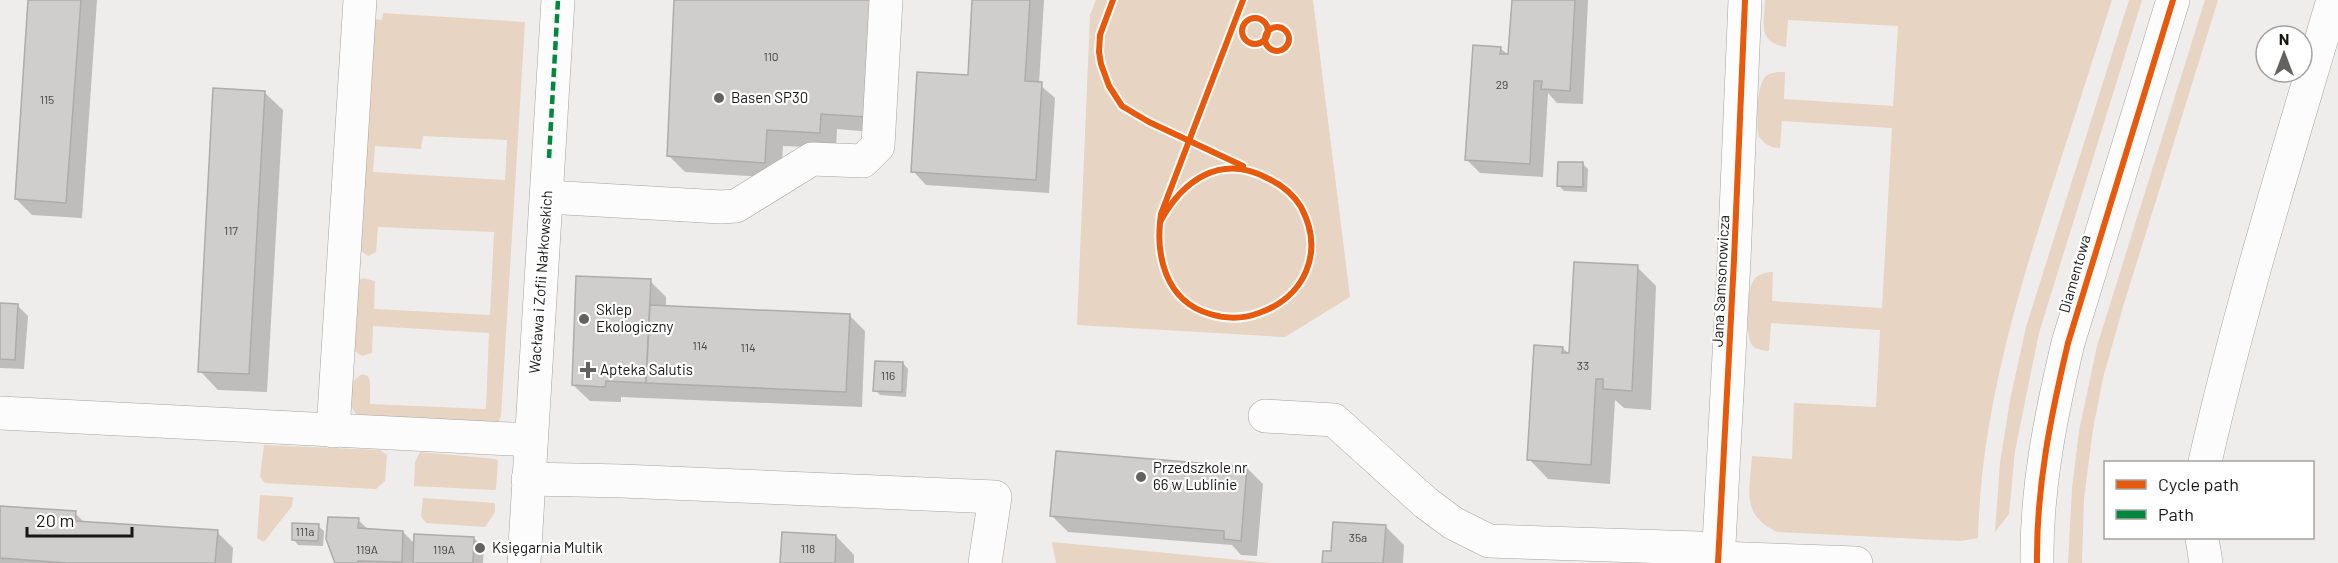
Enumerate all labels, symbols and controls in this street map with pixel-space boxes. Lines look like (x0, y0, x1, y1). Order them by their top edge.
north arrow (2254, 24, 2314, 84)
text: N (2279, 29, 2289, 48)
house number: 110 (763, 49, 779, 63)
house number: 29 (1496, 77, 1508, 91)
place label: Basen SP30 (731, 88, 808, 106)
marker: Basen SP30 (712, 91, 726, 105)
house number: 115 (40, 92, 54, 106)
street label: Wacława i Zofii Nałkowskich (525, 190, 555, 374)
street label: Jana Samsonowicza (1708, 215, 1732, 347)
house number: 117 (224, 223, 238, 237)
street label: Diamentowa (2054, 233, 2094, 315)
place label: Sklep Ekologiczny (596, 300, 673, 335)
marker: Sklep Ekologiczny (577, 312, 591, 326)
house number: 114 (692, 338, 708, 352)
house number: 114 (740, 340, 756, 354)
house number: 33 (1577, 358, 1589, 372)
place label: Apteka Salutis (600, 360, 693, 378)
marker: Apteka Salutis (581, 363, 595, 377)
house number: 116 (881, 368, 895, 382)
place label: Przedszkole nr 66 w Lublinie (1153, 458, 1248, 493)
legend (2104, 461, 2314, 539)
marker: Przedszkole nr 66 w Lublinie (1134, 470, 1148, 484)
text: Cycle path (2158, 473, 2239, 495)
scale bar (27, 500, 132, 538)
text: Path (2158, 503, 2194, 525)
text: 20 m (36, 509, 74, 531)
house number: 111a (296, 524, 314, 538)
house number: 35a (1349, 530, 1367, 544)
place label: Księgarnia Multik (492, 538, 603, 556)
marker: Księgarnia Multik (473, 541, 487, 555)
house number: 118 (801, 541, 815, 555)
house number: 119A (356, 542, 378, 556)
house number: 119A (433, 542, 455, 556)

